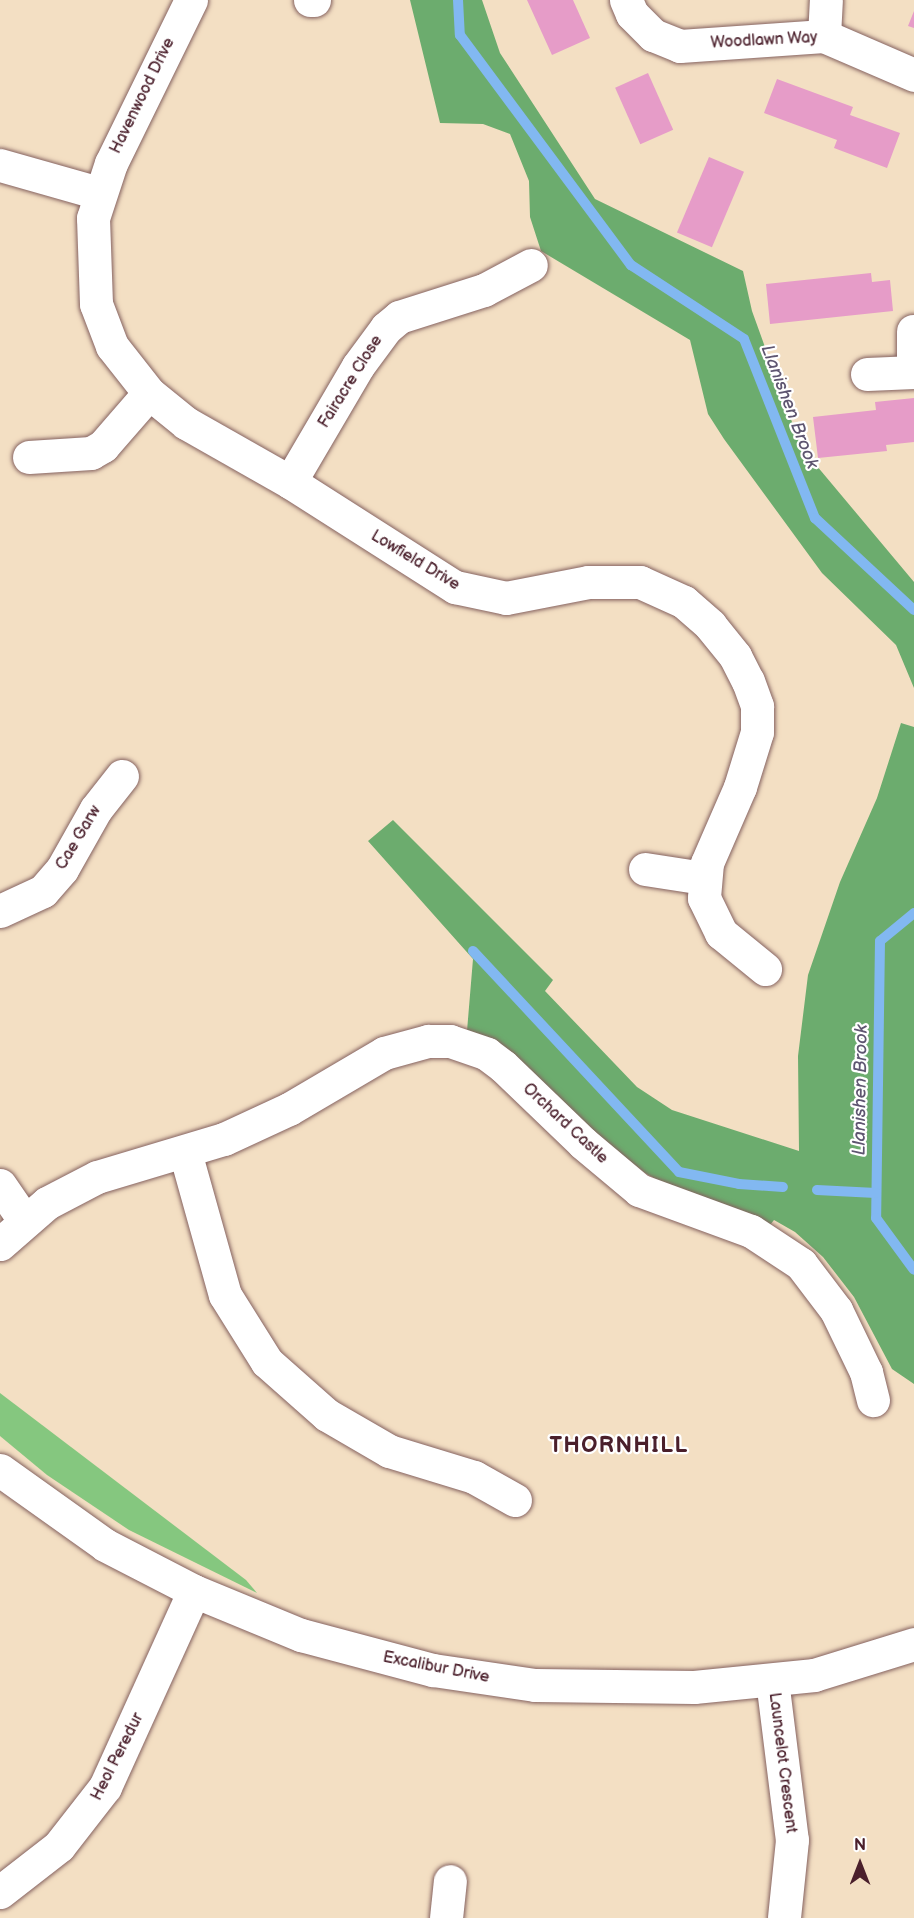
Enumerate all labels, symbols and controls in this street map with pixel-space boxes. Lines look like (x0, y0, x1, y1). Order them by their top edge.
street label: Woodlawn Way (710, 29, 818, 53)
street label: Havenwood Drive (107, 35, 179, 157)
street label: Fairacre Close (315, 332, 387, 432)
water label: Llanishen Brook (755, 342, 823, 472)
street label: Lowfield Drive (367, 527, 463, 595)
street label: Cae Garw (52, 802, 106, 874)
water label: Llanishen Brook (849, 1024, 873, 1156)
street label: Orchard Castle (519, 1080, 611, 1168)
district label: THORNHILL (549, 1433, 689, 1459)
street label: Excalibur Drive (381, 1648, 491, 1688)
street label: Launcelot Crescent (764, 1692, 800, 1834)
street label: Heol Peredur (88, 1710, 148, 1804)
north arrow (830, 1834, 890, 1894)
text: N (854, 1836, 866, 1855)

